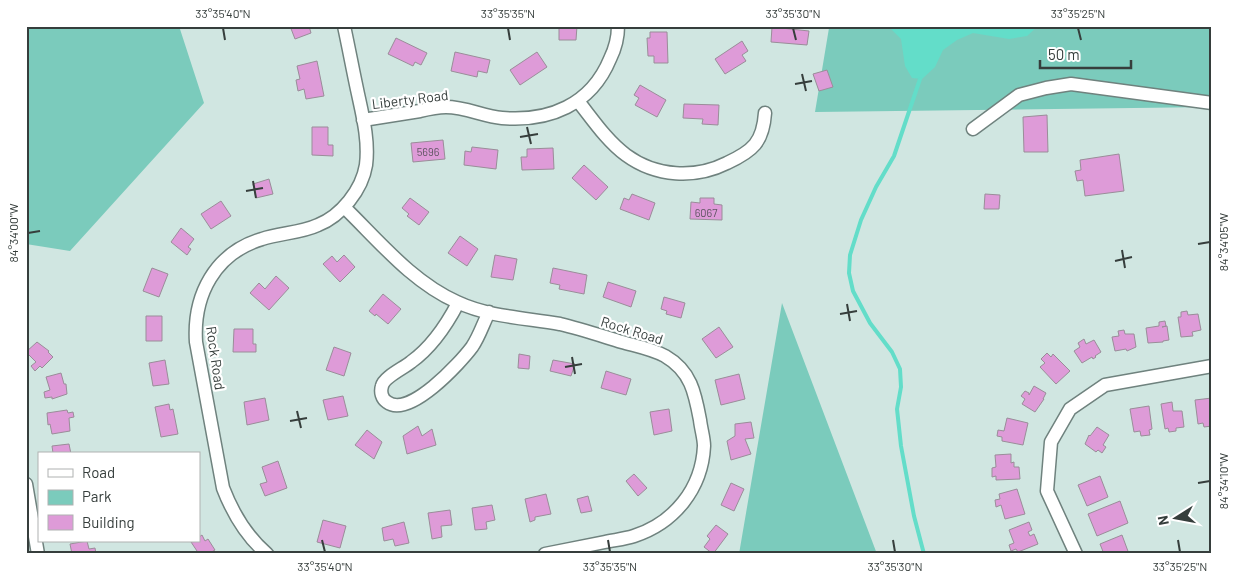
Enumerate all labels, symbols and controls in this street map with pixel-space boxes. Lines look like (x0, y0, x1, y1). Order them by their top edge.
text: 33°35'40"N (195, 6, 251, 20)
text: 33°35'35"N (481, 6, 535, 20)
text: 33°35'30"N (765, 6, 821, 20)
text: 33°35'25"N (1051, 6, 1105, 20)
scale bar (1040, 38, 1132, 70)
text: 50 m (1048, 45, 1080, 63)
street label: Liberty Road (371, 86, 449, 112)
house number: 5696 (417, 145, 440, 158)
text: 84°34'00"W (6, 203, 20, 262)
house number: 6067 (695, 206, 717, 219)
text: 84°34'05"W (1216, 212, 1230, 271)
street label: Rock Road (599, 312, 665, 348)
street label: Rock Road (203, 325, 229, 391)
legend (38, 452, 200, 542)
text: 84°34'10"W (1216, 452, 1230, 509)
text: Road (82, 463, 115, 481)
text: Park (82, 487, 112, 505)
north arrow (1150, 492, 1200, 542)
text: Building (82, 513, 135, 531)
text: N (1154, 514, 1172, 527)
text: 33°35'40"N (297, 559, 353, 573)
text: 33°35'35"N (583, 559, 637, 573)
text: 33°35'30"N (867, 559, 923, 573)
text: 33°35'25"N (1153, 559, 1207, 573)

